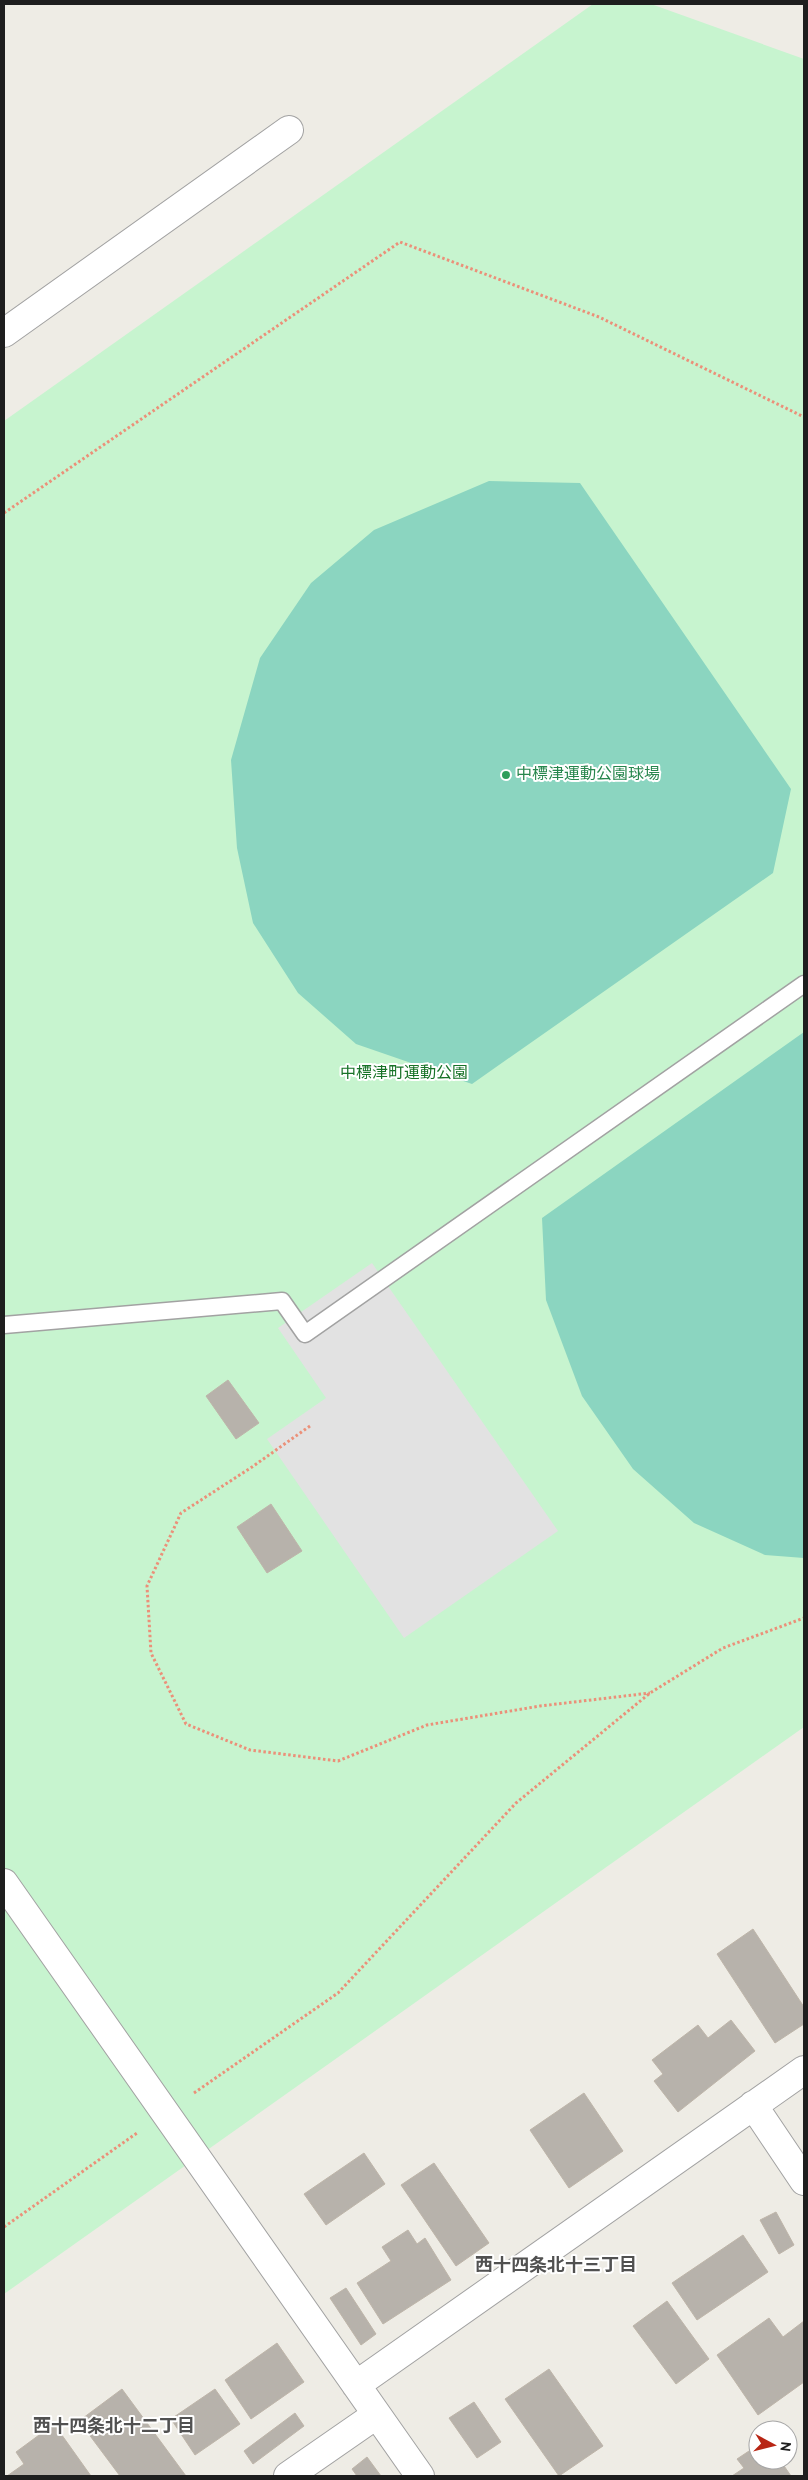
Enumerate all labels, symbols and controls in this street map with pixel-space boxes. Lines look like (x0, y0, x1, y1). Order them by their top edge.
place label: 中標津運動公園球場 (516, 765, 660, 785)
marker: 中標津運動公園球場 (500, 769, 512, 781)
park label: 中標津町運動公園 (340, 1064, 468, 1084)
district label: 西十四条北十三丁目 (475, 2255, 637, 2278)
district label: 西十四条北十二丁目 (33, 2416, 195, 2439)
north arrow (748, 2420, 798, 2470)
text: N (775, 2440, 793, 2452)

